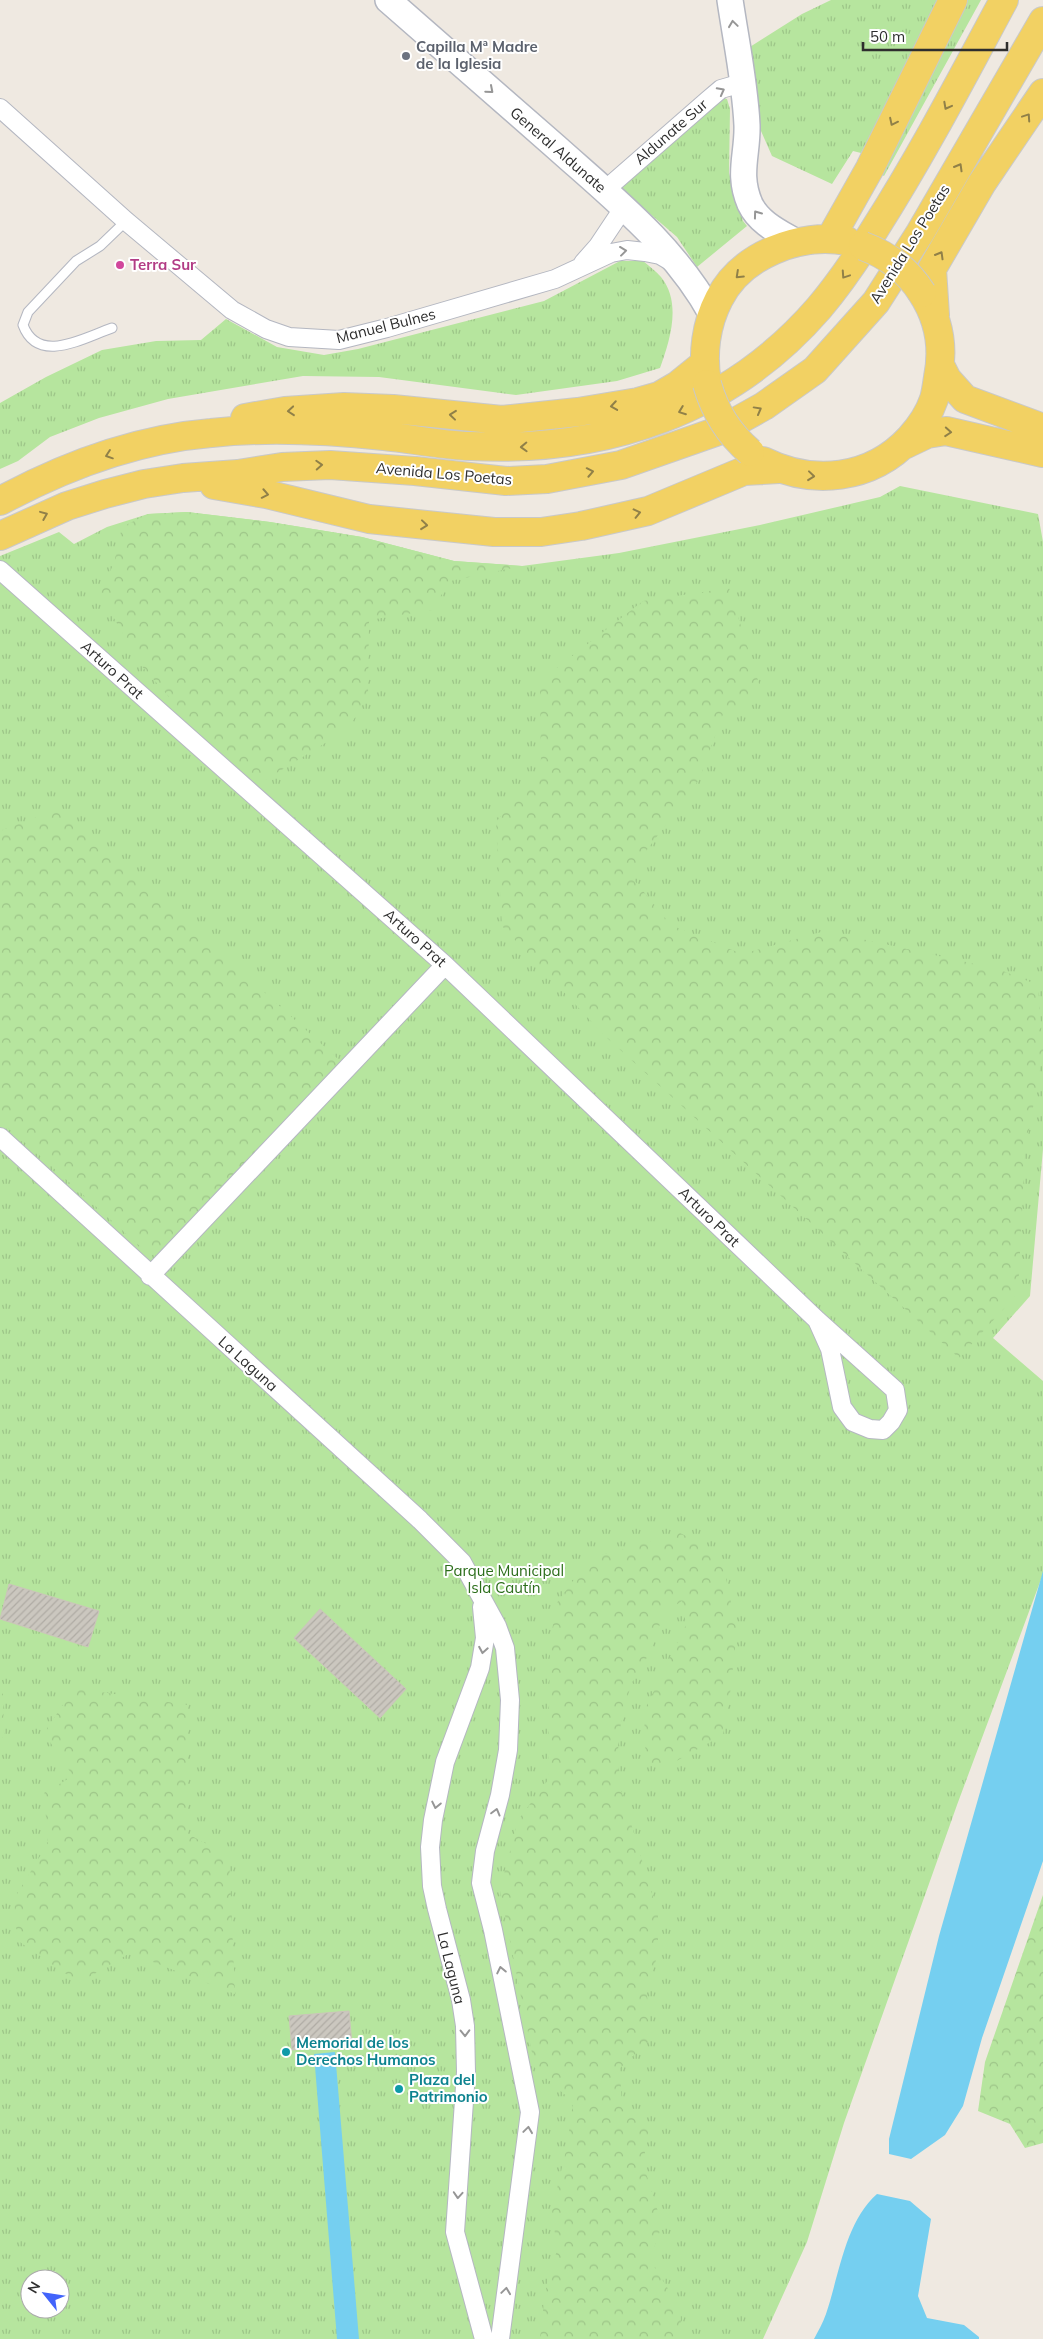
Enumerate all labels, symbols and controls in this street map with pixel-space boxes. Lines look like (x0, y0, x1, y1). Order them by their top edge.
one-way arrow (729, 20, 739, 28)
scale bar (863, 20, 1007, 52)
text: 50 m (870, 27, 905, 46)
place label: Capilla Mª Madre de la Iglesia (416, 37, 538, 73)
marker: Capilla Mª Madre de la Iglesia (400, 50, 412, 62)
one-way arrow (485, 84, 494, 93)
one-way arrow (716, 87, 725, 97)
street label: Aldunate Sur (630, 94, 712, 169)
one-way arrow (943, 101, 953, 110)
street label: General Aldunate (506, 103, 610, 197)
one-way arrow (1021, 114, 1030, 123)
one-way arrow (889, 117, 899, 126)
one-way arrow (953, 163, 963, 172)
street label: Avenida Los Poetas (865, 181, 954, 307)
one-way arrow (754, 210, 763, 220)
one-way arrow (619, 246, 627, 257)
one-way arrow (934, 251, 944, 260)
place label: Terra Sur (130, 255, 196, 274)
marker: Terra Sur (114, 259, 126, 271)
one-way arrow (736, 269, 745, 278)
one-way arrow (842, 270, 851, 279)
street label: Manuel Bulnes (334, 304, 438, 347)
one-way arrow (610, 401, 619, 411)
one-way arrow (287, 405, 295, 416)
one-way arrow (678, 405, 686, 415)
one-way arrow (752, 406, 761, 416)
one-way arrow (449, 410, 457, 421)
one-way arrow (944, 426, 952, 437)
one-way arrow (520, 441, 528, 452)
one-way arrow (106, 449, 114, 459)
street label: Avenida Los Poetas (375, 458, 513, 489)
one-way arrow (315, 460, 323, 471)
one-way arrow (585, 467, 594, 477)
one-way arrow (807, 470, 815, 481)
one-way arrow (261, 488, 270, 498)
one-way arrow (633, 508, 642, 519)
one-way arrow (39, 511, 48, 522)
one-way arrow (421, 519, 429, 530)
street label: Arturo Prat (77, 637, 148, 703)
street label: Arturo Prat (380, 905, 451, 971)
street label: Arturo Prat (675, 1183, 744, 1251)
street label: La Laguna (215, 1332, 282, 1395)
park label: Parque Municipal Isla Cautín (444, 1561, 564, 1597)
one-way arrow (479, 1646, 489, 1654)
one-way arrow (431, 1801, 442, 1809)
one-way arrow (490, 1808, 500, 1816)
street label: La Laguna (433, 1930, 470, 2006)
one-way arrow (496, 1966, 507, 1975)
one-way arrow (460, 2030, 470, 2037)
place label: Memorial de los Derechos Humanos (296, 2033, 436, 2069)
marker: Memorial de los Derechos Humanos (280, 2046, 292, 2058)
place label: Plaza del Patrimonio (409, 2070, 488, 2106)
marker: Plaza del Patrimonio (393, 2083, 405, 2095)
one-way arrow (522, 2125, 533, 2133)
one-way arrow (452, 2192, 463, 2200)
north arrow (20, 2269, 70, 2319)
text: N (23, 2278, 44, 2297)
one-way arrow (500, 2286, 511, 2294)

